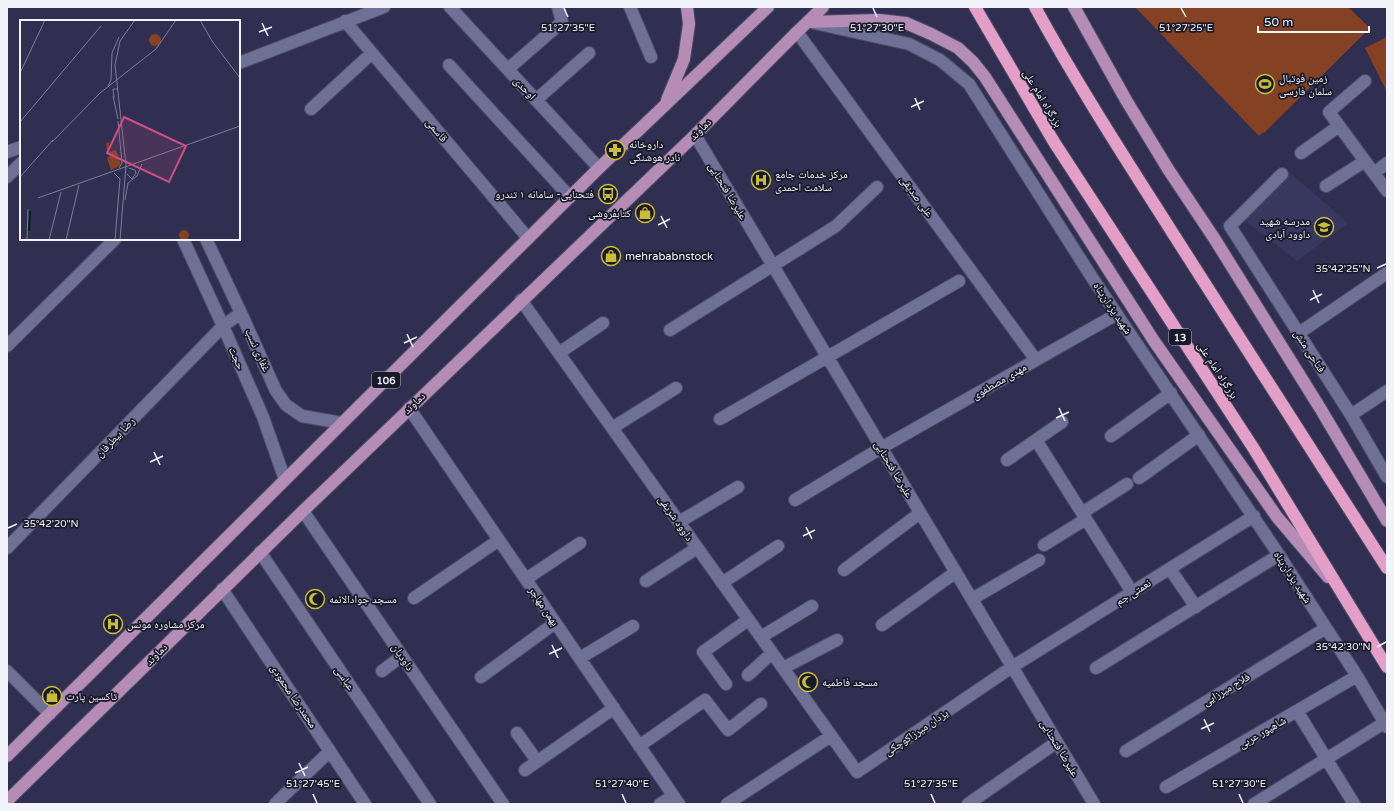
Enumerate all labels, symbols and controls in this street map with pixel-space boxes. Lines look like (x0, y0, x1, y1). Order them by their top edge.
scale bar (1258, 8, 1369, 34)
text: 50 m (1264, 15, 1293, 29)
inset map (20, 20, 240, 240)
text: 51°27'35"E (541, 22, 595, 34)
text: 51°27'30"E (850, 22, 904, 34)
text: 51°27'25"E (1159, 22, 1213, 34)
street label: بزرگراه امام علی (1020, 67, 1065, 130)
place label: زمین فوتبال سلمان فارسی (1279, 72, 1332, 98)
sports icon: زمین فوتبال سلمان فارسی (1254, 73, 1276, 95)
street label: اوحدی (511, 74, 539, 103)
street label: دماوند (687, 115, 714, 143)
street label: قاسمی (423, 116, 450, 145)
place label: داروخانه نادر هوشنگی (629, 138, 680, 164)
pharmacy icon: داروخانه نادر هوشنگی (604, 139, 626, 161)
street label: علیرضا فتحنایی (705, 160, 750, 222)
place label: مرکز خدمات جامع سلامت احمدی (775, 168, 848, 194)
hospital icon: مرکز خدمات جامع سلامت احمدی (750, 169, 772, 191)
street label: علی صدیقی (897, 173, 936, 220)
bus stop icon: فتحنایی- سامانه ۱ تندرو (597, 183, 619, 205)
place label: فتحنایی- سامانه ۱ تندرو (495, 188, 594, 201)
shop icon: کتابفروشی (634, 202, 656, 224)
place label: کتابفروشی (588, 207, 631, 220)
place label: مدرسه شهید داوود آبادی (1260, 215, 1310, 241)
school or university icon: مدرسه شهید داوود آبادی (1313, 216, 1335, 238)
shop icon: mehrababnstock (600, 245, 622, 267)
place label: mehrababnstock (625, 250, 713, 263)
text: 35°42'25"N (1315, 263, 1371, 275)
street label: شهید یزدان‌پناه (1090, 280, 1135, 337)
street label: غفاری نسب (242, 327, 273, 374)
street label: فتاحی منش (1291, 328, 1328, 375)
road number: 13 (1169, 329, 1191, 345)
street label: بزرگراه امام علی (1194, 339, 1241, 401)
street label: حجت (226, 345, 247, 371)
street label: مهدی مصطفوی (970, 361, 1029, 402)
road number: 106 (372, 372, 400, 388)
street label: دماوند (401, 389, 428, 417)
street label: رضا بیطرفان (93, 415, 138, 460)
street label: علیرضا فتحنایی (871, 438, 916, 500)
street label: داوود شریفی (655, 493, 696, 544)
text: 35°42'20"N (23, 518, 79, 530)
street label: شهید یزدان‌پناه (1271, 549, 1314, 606)
street label: نعمتی جم (1113, 576, 1154, 609)
street label: بهمن مهاجر (525, 583, 561, 628)
mosque icon: مسجد جوادالائمه (304, 588, 326, 610)
place label: مسجد جوادالائمه (329, 593, 397, 606)
hospital icon: مرکز مشاوره مونس (102, 613, 124, 635)
place label: مرکز مشاوره مونس (127, 618, 205, 631)
street label: دماوند (143, 640, 170, 668)
street label: داودیان (389, 641, 417, 674)
text: 35°42'30"N (1315, 641, 1371, 653)
street label: محمدرضا محمودی (267, 662, 320, 731)
street label: عباسی (332, 664, 358, 693)
street label: فلاح میرزایی (1200, 670, 1253, 709)
mosque icon: مسجد فاطمیه (797, 671, 819, 693)
place label: مسجد فاطمیه (822, 676, 878, 689)
shop icon: تاکسین پارت (41, 685, 63, 707)
place label: تاکسین پارت (66, 690, 118, 703)
street label: یزدان میرزاکوچکی (882, 706, 951, 759)
street label: شاهپور عربی (1236, 714, 1288, 751)
street label: علیرضا فتحنایی (1037, 717, 1082, 779)
text: 51°27'45"E (286, 778, 340, 790)
text: 51°27'40"E (595, 778, 649, 790)
text: 51°27'35"E (904, 778, 958, 790)
text: 51°27'30"E (1212, 778, 1266, 790)

